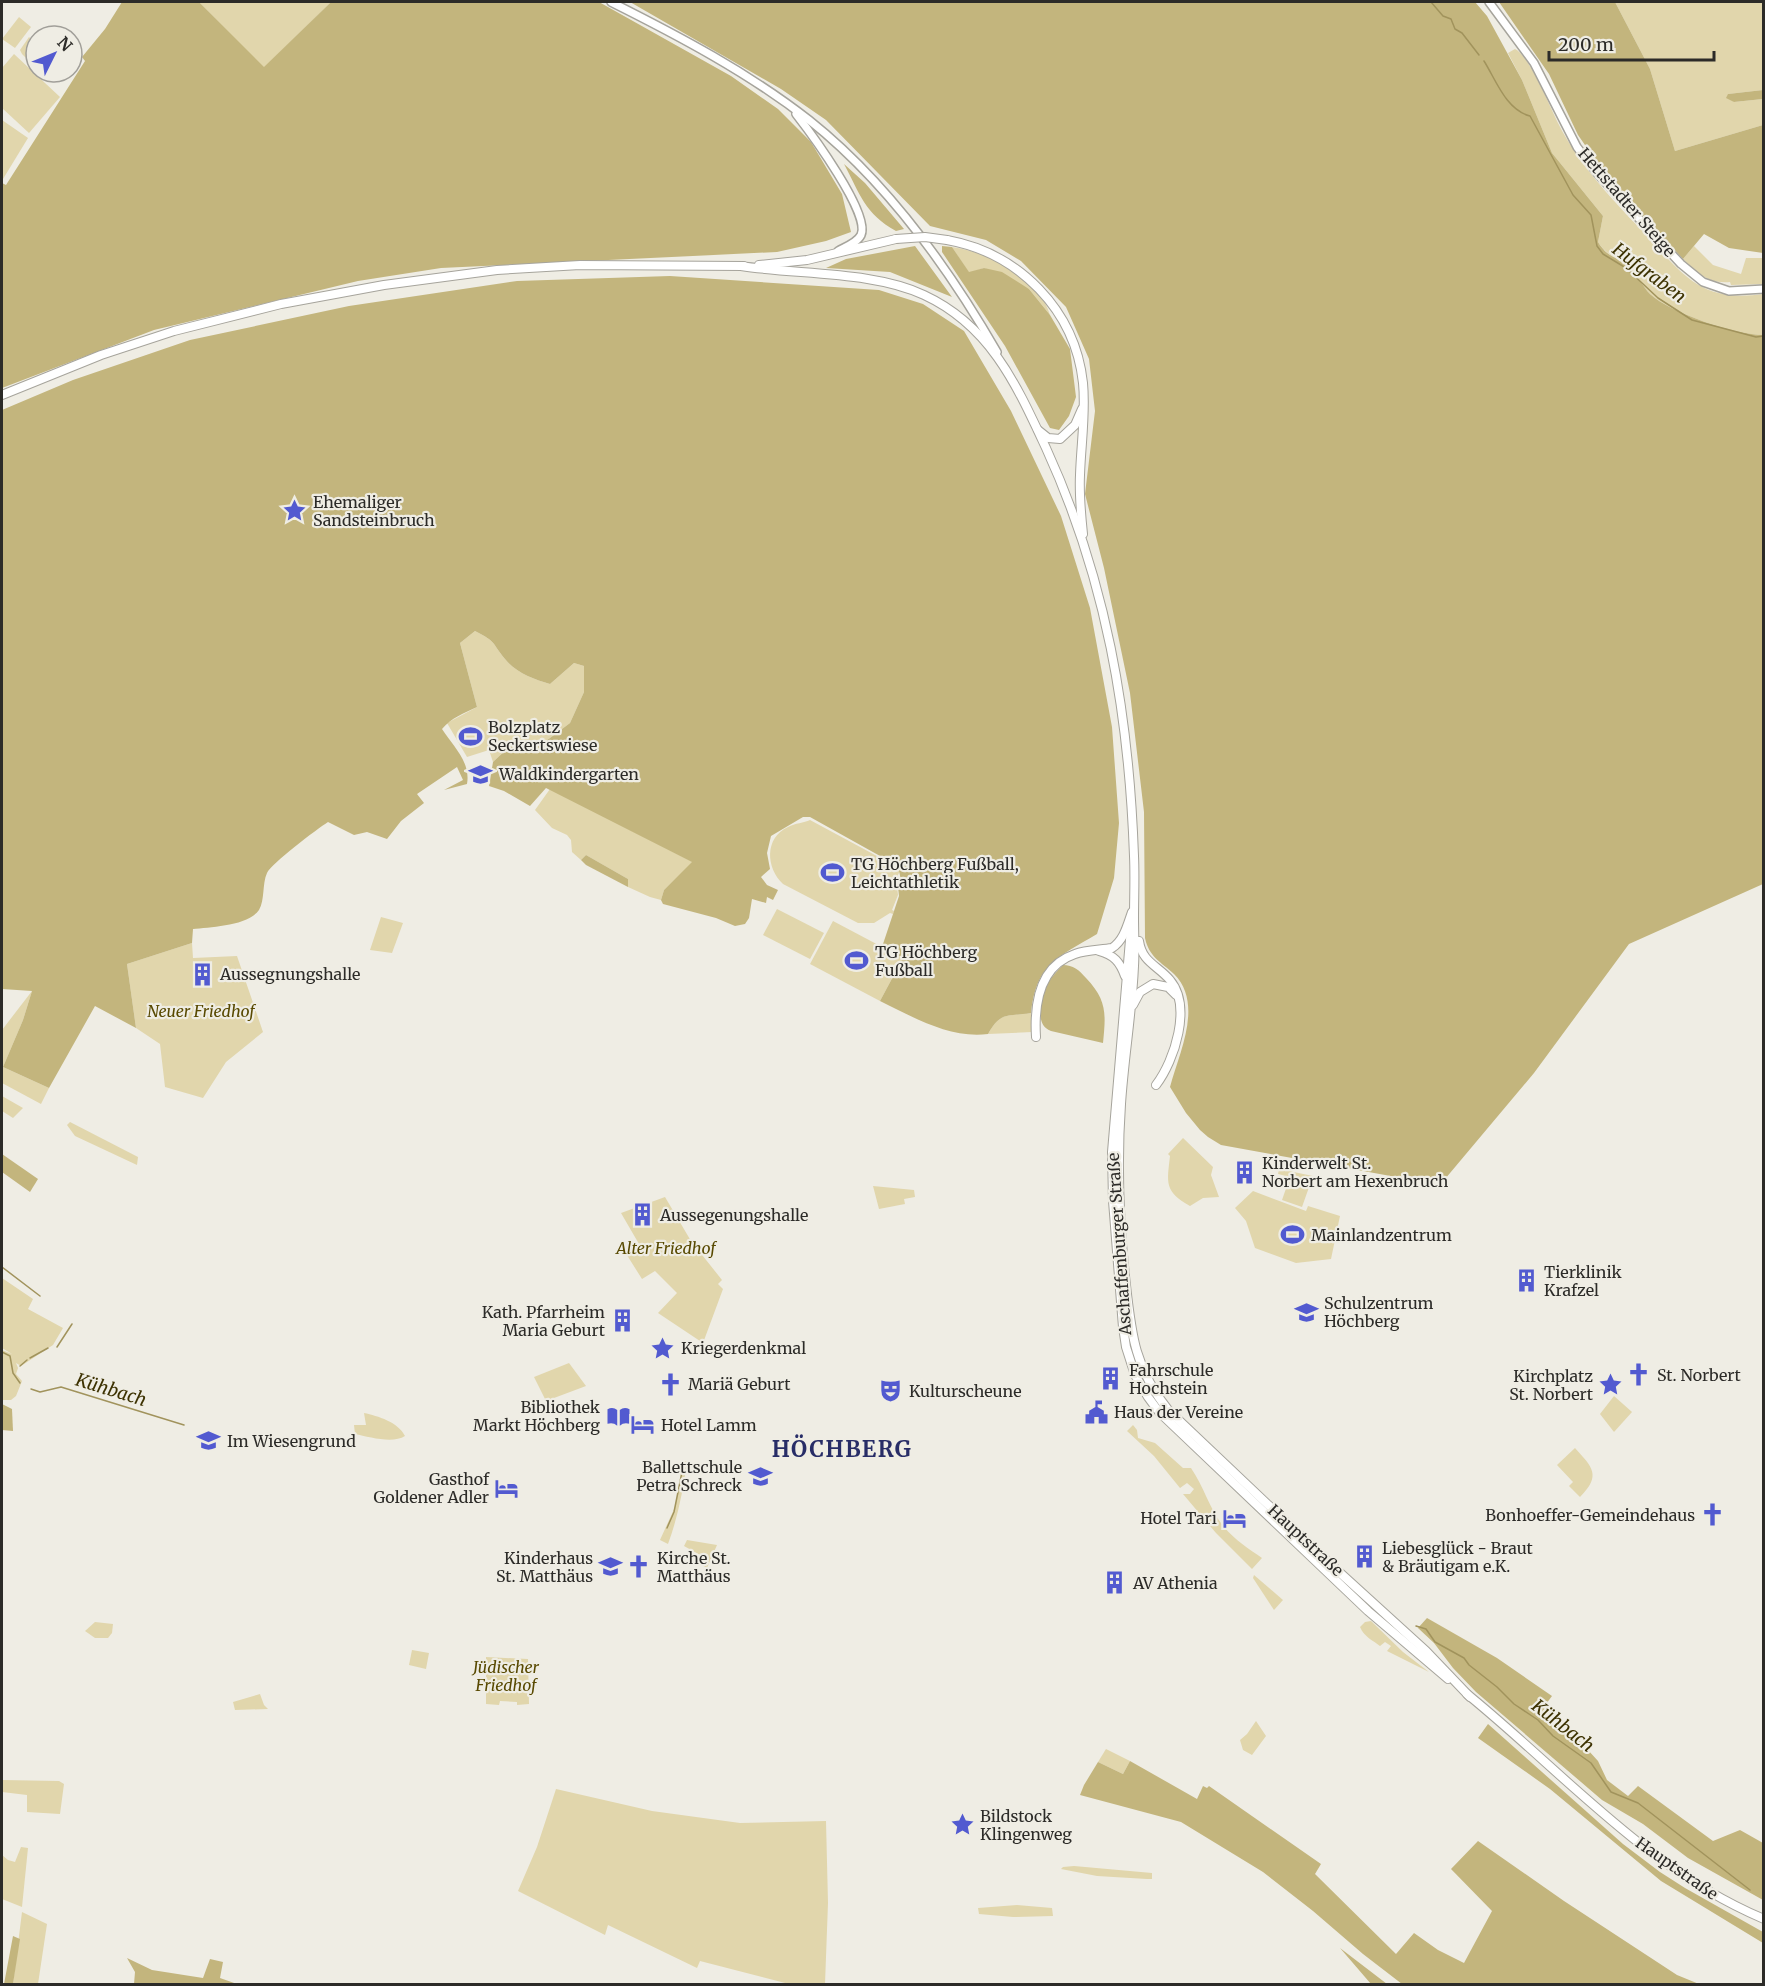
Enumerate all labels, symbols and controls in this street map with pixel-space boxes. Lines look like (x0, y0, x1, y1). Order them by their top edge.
north arrow (24, 24, 84, 84)
scale bar (1549, 24, 1714, 62)
text: N (53, 32, 77, 55)
text: 200 m (1558, 33, 1614, 56)
street label: Hettstadter Steige (1574, 143, 1680, 261)
water label: Hufgraben (1607, 237, 1691, 308)
place label: Ehemaliger Sandsteinbruch (313, 492, 435, 530)
place icon: Ehemaliger Sandsteinbruch (282, 498, 308, 524)
place label: Bolzplatz Seckertswiese (488, 717, 597, 755)
sports icon: Bolzplatz Seckertswiese (457, 723, 483, 749)
school or university icon: Waldkindergarten (468, 761, 494, 787)
place label: Waldkindergarten (498, 764, 639, 784)
place label: TG Höchberg Fußball, Leichtathletik (851, 854, 1019, 892)
sports icon: TG Höchberg Fußball, Leichtathletik (820, 860, 846, 886)
place label: TG Höchberg Fußball (875, 942, 977, 980)
sports icon: TG Höchberg Fußball (844, 948, 870, 974)
building icon: Aussegnungshalle (189, 961, 215, 987)
place label: Aussegnungshalle (219, 964, 360, 984)
park label: Neuer Friedhof (147, 1001, 256, 1021)
street label: Aschaffenburger Straße (1103, 1152, 1135, 1337)
place label: Kinderwelt St. Norbert am Hexenbruch (1262, 1153, 1449, 1191)
building icon: Kinderwelt St. Norbert am Hexenbruch (1231, 1159, 1257, 1185)
building icon: Aussegenungshalle (629, 1202, 655, 1228)
place label: Aussegenungshalle (659, 1205, 808, 1225)
sports icon: Mainlandzentrum (1280, 1222, 1306, 1248)
place label: Mainlandzentrum (1311, 1225, 1452, 1245)
park label: Alter Friedhof (614, 1238, 717, 1258)
place label: Tierklinik Krafzel (1544, 1262, 1622, 1300)
building icon: Tierklinik Krafzel (1513, 1268, 1539, 1294)
place label: Schulzentrum Höchberg (1324, 1293, 1434, 1331)
school or university icon: Schulzentrum Höchberg (1293, 1299, 1319, 1325)
place label: Kath. Pfarrheim Maria Geburt (482, 1302, 606, 1340)
building icon: Kath. Pfarrheim Maria Geburt (610, 1308, 636, 1334)
place icon: Kriegerdenkmal (650, 1335, 676, 1361)
place label: Kriegerdenkmal (681, 1338, 806, 1358)
place label: Fahrschule Hochstein (1129, 1360, 1213, 1398)
church icon: St. Norbert (1626, 1362, 1652, 1388)
place label: St. Norbert (1657, 1365, 1742, 1385)
building icon: Fahrschule Hochstein (1098, 1366, 1124, 1392)
place label: Kirchplatz St. Norbert (1509, 1366, 1594, 1404)
water label: Kühbach (72, 1368, 149, 1411)
church icon: Mariä Geburt (657, 1371, 683, 1397)
place icon: Kirchplatz St. Norbert (1598, 1372, 1624, 1398)
place label: Mariä Geburt (688, 1374, 791, 1394)
theatre icon: Kulturscheune (878, 1378, 904, 1404)
place label: Kulturscheune (909, 1381, 1022, 1401)
place label: Bibliothek Markt Höchberg (473, 1397, 601, 1435)
public building icon: Haus der Vereine (1083, 1399, 1109, 1425)
place label: Haus der Vereine (1114, 1402, 1243, 1422)
library icon: Bibliothek Markt Höchberg (605, 1403, 631, 1429)
hotel icon: Hotel Lamm (630, 1412, 656, 1438)
place label: Hotel Lamm (661, 1415, 757, 1435)
school or university icon: Im Wiesengrund (196, 1428, 222, 1454)
place label: Im Wiesengrund (227, 1431, 356, 1451)
district label: HÖCHBERG (772, 1434, 912, 1463)
place label: Ballettschule Petra Schreck (636, 1457, 743, 1495)
school or university icon: Ballettschule Petra Schreck (747, 1463, 773, 1489)
place label: Gasthof Goldener Adler (373, 1469, 490, 1507)
hotel icon: Gasthof Goldener Adler (494, 1475, 520, 1501)
street label: Hauptstraße (1264, 1500, 1348, 1580)
church icon: Bonhoeffer-Gemeindehaus (1700, 1502, 1726, 1528)
hotel icon: Hotel Tari (1222, 1505, 1248, 1531)
place label: Bonhoeffer-Gemeindehaus (1485, 1505, 1695, 1525)
place label: Hotel Tari (1140, 1508, 1217, 1528)
place label: Liebesglück - Braut & Bräutigam e.K. (1382, 1538, 1534, 1576)
building icon: Liebesglück - Braut & Bräutigam e.K. (1351, 1544, 1377, 1570)
place label: Kinderhaus St. Matthäus (496, 1548, 593, 1586)
place label: Kirche St. Matthäus (657, 1548, 731, 1586)
school or university icon: Kinderhaus St. Matthäus (598, 1554, 624, 1580)
church icon: Kirche St. Matthäus (626, 1554, 652, 1580)
building icon: AV Athenia (1102, 1570, 1128, 1596)
place label: AV Athenia (1132, 1573, 1218, 1593)
park label: Jüdischer Friedhof (471, 1657, 540, 1695)
water label: Kühbach (1527, 1694, 1599, 1757)
place label: Bildstock Klingenweg (980, 1806, 1072, 1844)
place icon: Bildstock Klingenweg (949, 1812, 975, 1838)
street label: Hauptstraße (1632, 1832, 1722, 1904)

